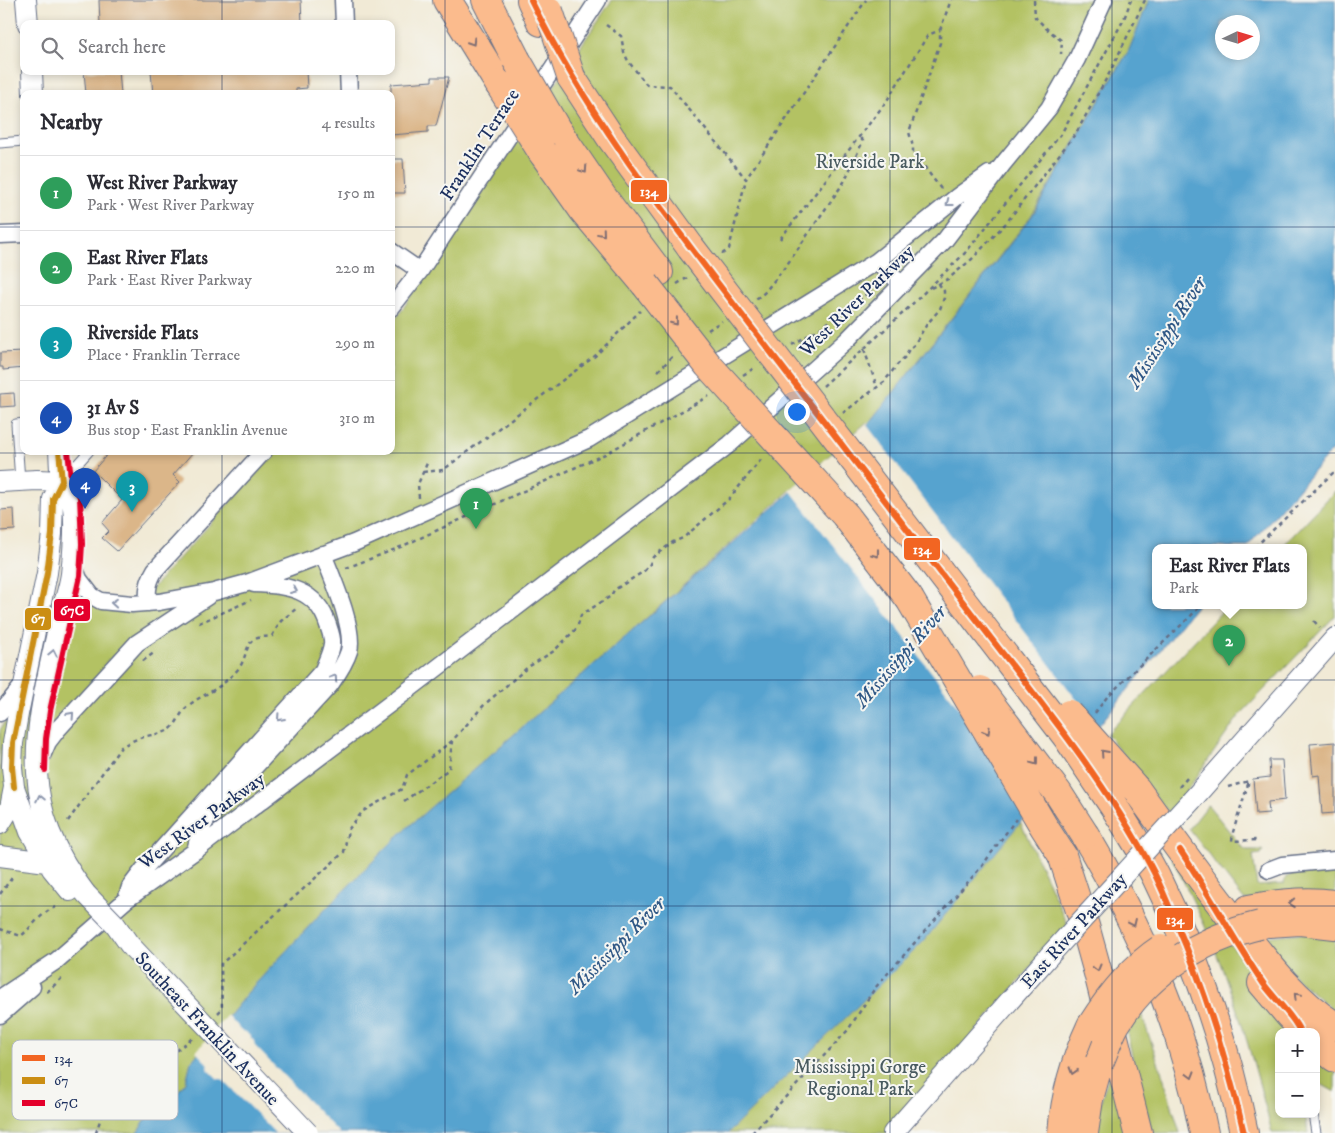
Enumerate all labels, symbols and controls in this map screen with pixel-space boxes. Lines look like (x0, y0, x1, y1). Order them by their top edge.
north arrow (1215, 15, 1260, 60)
search box (20, 20, 395, 75)
icon: search (38, 34, 66, 62)
text: Search here (78, 36, 166, 59)
one-way arrow (466, 36, 475, 46)
street label: Franklin Terrace (436, 85, 525, 205)
text: Nearby (40, 110, 102, 136)
text: 4 results (322, 113, 375, 133)
park label: Riverside Park (816, 151, 925, 174)
one-way arrow (578, 165, 587, 174)
text: West River Parkway (87, 172, 237, 195)
line badge: 134 (630, 179, 668, 203)
text: 1 (53, 183, 59, 203)
text: 150 m (337, 183, 375, 203)
text: 134 (640, 183, 659, 201)
text: Park · West River Parkway (87, 195, 254, 215)
one-way arrow (946, 198, 955, 206)
one-way arrow (597, 227, 605, 236)
street label: West River Parkway (794, 240, 920, 362)
text: East River Flats (87, 247, 208, 270)
text: 2 (52, 258, 60, 278)
text: 220 m (335, 258, 375, 278)
text: Park · East River Parkway (87, 270, 252, 290)
water label: Mississippi River (1121, 271, 1213, 395)
one-way arrow (669, 316, 677, 325)
text: Riverside Flats (87, 322, 198, 345)
text: 3 (53, 333, 59, 353)
text: 290 m (335, 333, 375, 353)
text: Place · Franklin Terrace (87, 345, 240, 365)
text: 31 Av S (87, 397, 139, 420)
your location (784, 399, 810, 425)
text: 4 (51, 408, 61, 428)
text: 310 m (339, 408, 375, 428)
text: Bus stop · East Franklin Avenue (87, 420, 288, 440)
pin: 4 (69, 468, 101, 509)
pin: 3 (116, 471, 148, 512)
pin: 1 (460, 488, 492, 529)
line badge: 134 (903, 537, 941, 561)
text: 134 (913, 541, 932, 559)
popup (1152, 544, 1307, 609)
one-way arrow (870, 548, 879, 558)
text: East River Flats (1169, 555, 1290, 578)
text: Park (1169, 578, 1199, 598)
one-way arrow (289, 583, 298, 594)
one-way arrow (110, 597, 118, 608)
line badge: 67C (53, 598, 91, 622)
water label: Mississippi River (849, 599, 954, 715)
text: 67C (60, 602, 84, 620)
line badge: 67 (24, 607, 52, 631)
text: 67 (31, 610, 45, 628)
pin: 2 (1213, 625, 1245, 666)
one-way arrow (47, 648, 58, 657)
one-way arrow (328, 674, 337, 684)
one-way arrow (65, 711, 74, 720)
one-way arrow (277, 712, 286, 721)
one-way arrow (981, 725, 991, 734)
one-way arrow (1101, 749, 1110, 758)
one-way arrow (1029, 756, 1038, 766)
street label: West River Parkway (134, 767, 270, 875)
one-way arrow (35, 794, 46, 803)
street label: East River Parkway (1016, 868, 1133, 993)
water label: Mississippi River (562, 891, 672, 1001)
one-way arrow (1287, 897, 1295, 908)
line badge: 134 (1156, 907, 1194, 931)
text: 134 (1166, 911, 1185, 929)
one-way arrow (1127, 918, 1138, 927)
street label: Southeast Franklin Avenue (130, 948, 284, 1111)
one-way arrow (1091, 964, 1102, 973)
one-way arrow (1294, 993, 1303, 1002)
map controls (1275, 1028, 1320, 1118)
button: + (1275, 1028, 1320, 1073)
legend (12, 1040, 178, 1120)
text: 134 (54, 1050, 73, 1068)
park label: Mississippi Gorge Regional Park (794, 1056, 926, 1101)
one-way arrow (1069, 1066, 1079, 1074)
one-way arrow (1185, 1071, 1196, 1079)
text: 67 (54, 1072, 69, 1090)
button: − (1275, 1073, 1320, 1118)
text: 67C (54, 1095, 78, 1113)

